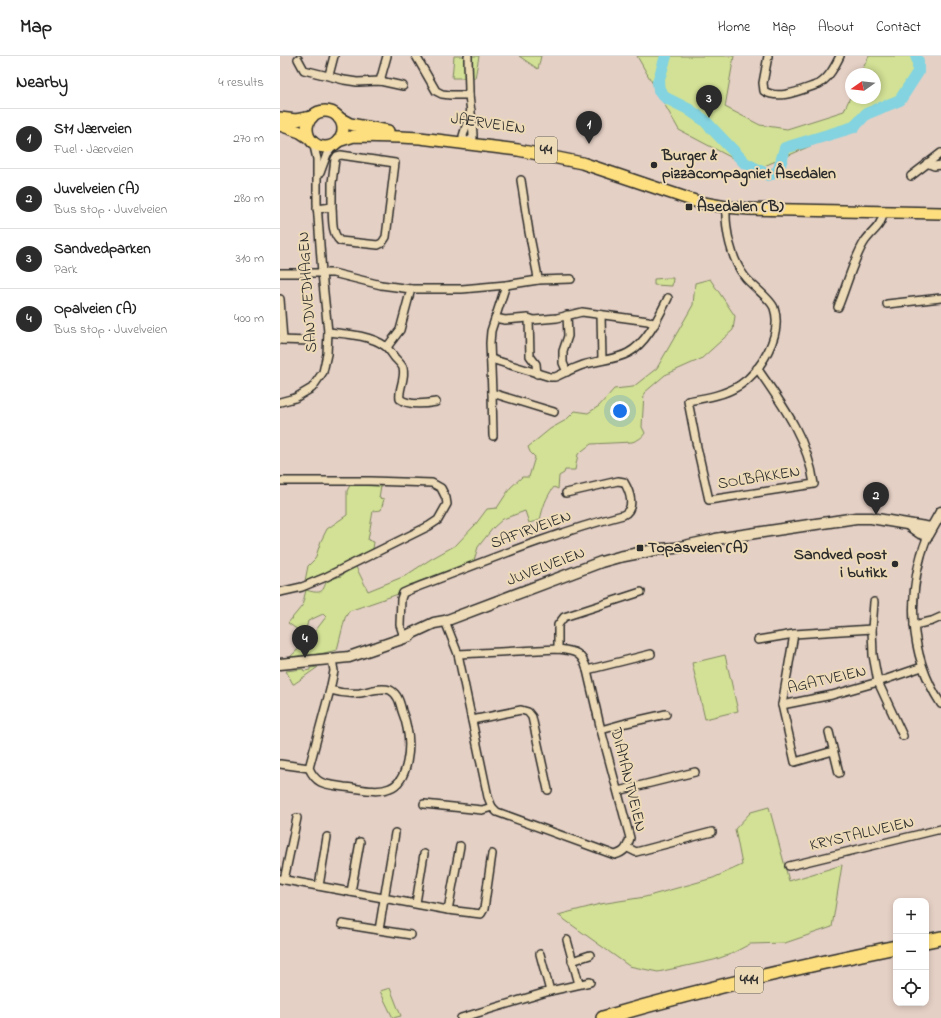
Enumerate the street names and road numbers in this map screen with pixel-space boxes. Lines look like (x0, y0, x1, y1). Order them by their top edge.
street label: JÆRVEIEN (449, 107, 527, 141)
road number: 44 (535, 137, 557, 163)
street label: SANDVEDHAGEN (292, 231, 324, 353)
street label: SOLBAKKEN (716, 460, 802, 496)
street label: SAFIRVEIEN (487, 504, 575, 556)
street label: JUVELVEIEN (503, 541, 589, 593)
street label: AGATVEIEN (785, 659, 869, 701)
street label: DIAMANTVEIEN (603, 725, 653, 835)
street label: KRYSTALLVEIEN (807, 810, 917, 858)
road number: 444 (735, 967, 763, 993)

